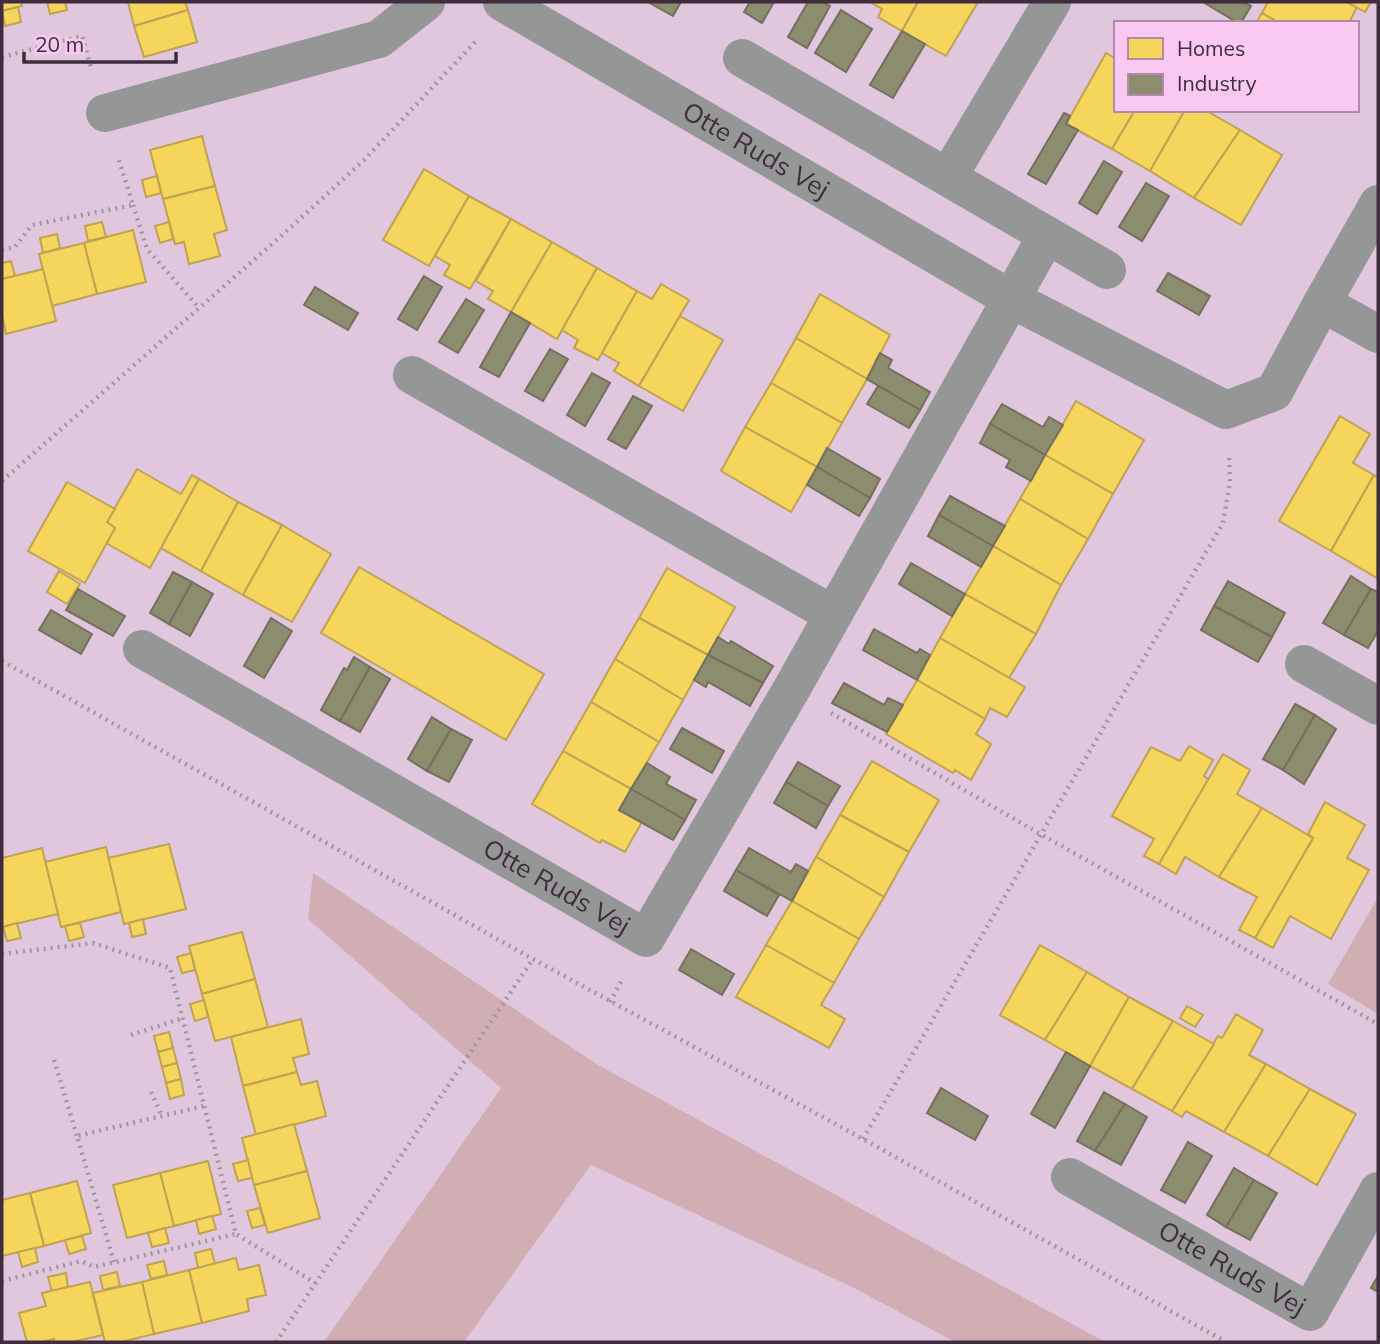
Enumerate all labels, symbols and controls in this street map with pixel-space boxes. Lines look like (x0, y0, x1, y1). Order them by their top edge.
scale bar (24, 21, 177, 65)
legend (1114, 21, 1359, 112)
text: 20 m (35, 31, 84, 57)
text: Homes (1177, 35, 1245, 61)
text: Industry (1177, 70, 1257, 96)
street label: Otte Ruds Vej (677, 94, 835, 205)
street label: Otte Ruds Vej (478, 831, 636, 941)
street label: Otte Ruds Vej (1153, 1213, 1312, 1322)

